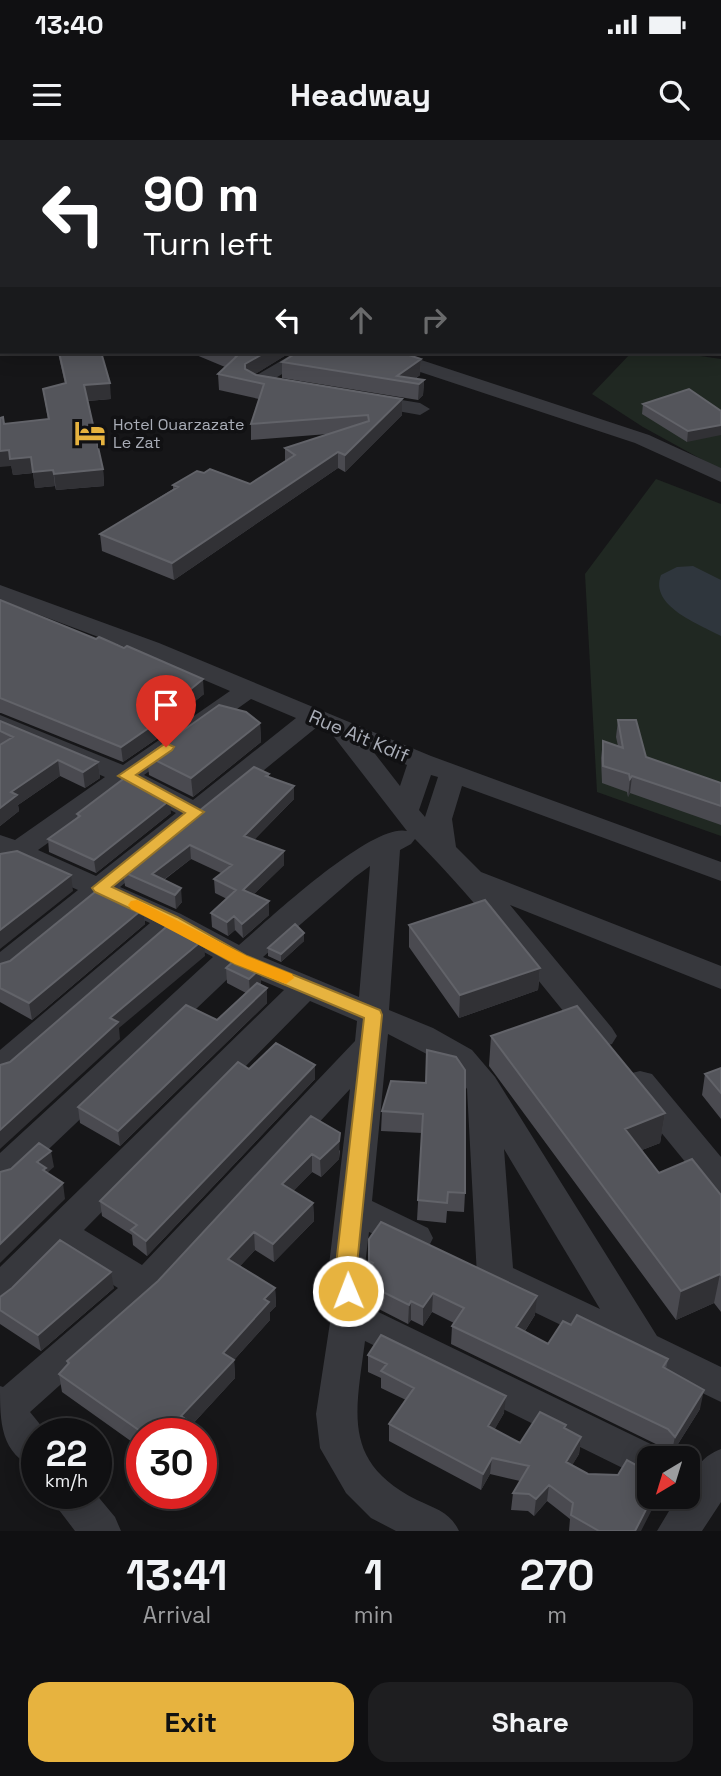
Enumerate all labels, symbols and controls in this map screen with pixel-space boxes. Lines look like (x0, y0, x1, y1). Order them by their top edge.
text: 13:40 (35, 8, 104, 42)
text: Headway (290, 75, 431, 115)
icon: menu (28, 76, 66, 114)
icon: search (655, 76, 693, 114)
text: 90 m (143, 163, 259, 225)
icon: left (28, 168, 119, 259)
text: Turn left (143, 224, 273, 264)
icon: left (269, 301, 307, 339)
icon: ahead (342, 301, 380, 339)
icon: right (415, 301, 453, 339)
place label: Hotel Ouarzazate Le Zat (113, 414, 244, 453)
hotel icon: Hotel Ouarzazate Le Zat (73, 416, 107, 450)
pin (136, 675, 196, 747)
icon: arrive (147, 686, 185, 724)
street label: Rue Ait Kdif (305, 704, 413, 768)
position arrow (311, 1254, 385, 1328)
speed limit sign: 30 (126, 1418, 217, 1509)
text: 22 (46, 1432, 87, 1476)
north arrow (637, 1446, 700, 1508)
map controls (637, 1446, 700, 1509)
text: km/h (45, 1469, 88, 1492)
text: 13:41 (126, 1549, 228, 1602)
text: 1 (364, 1549, 383, 1602)
text: 270 (520, 1549, 595, 1602)
text: Arrival (143, 1600, 211, 1630)
text: min (354, 1600, 393, 1630)
text: m (547, 1600, 567, 1630)
button: Exit (28, 1682, 354, 1762)
button: Share (368, 1682, 693, 1762)

